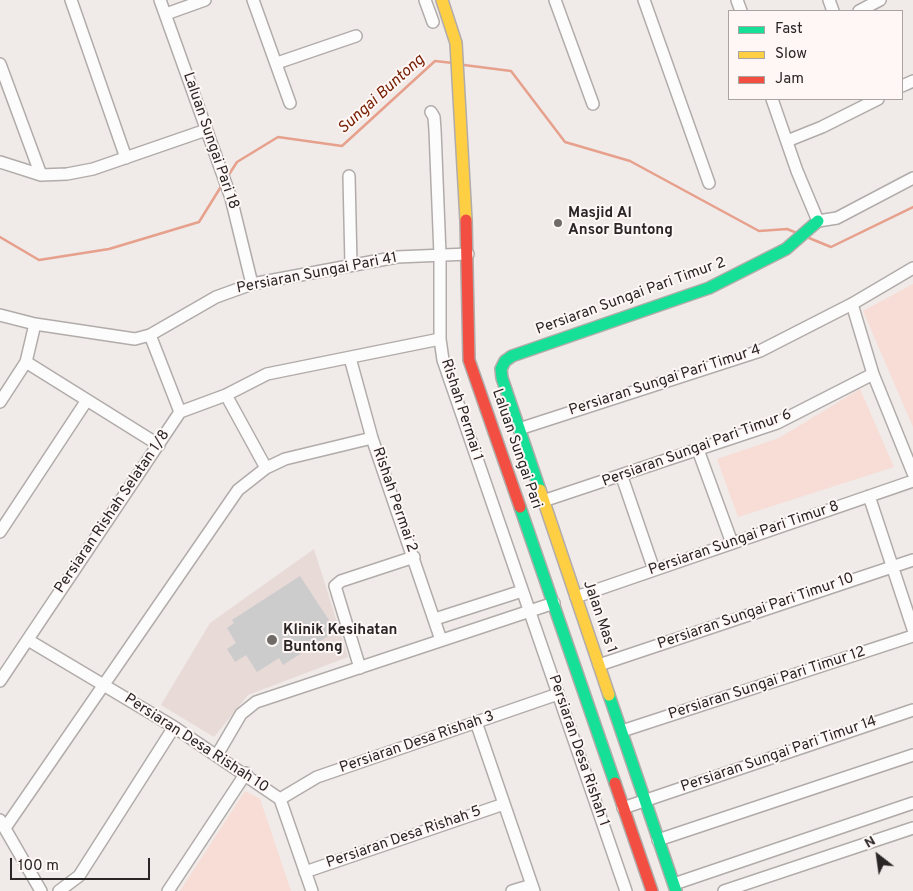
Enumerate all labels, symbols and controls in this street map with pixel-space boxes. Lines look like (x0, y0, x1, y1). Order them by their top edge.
legend (728, 10, 903, 100)
text: Fast (775, 20, 803, 39)
text: Slow (775, 45, 807, 64)
water label: Sungai Buntong (335, 51, 429, 139)
street label: Laluan Sungai Pari 18 (178, 70, 242, 212)
text: Jam (775, 70, 804, 89)
place label: Masjid Al Ansor Buntong (568, 205, 673, 240)
marker: Masjid Al Ansor Buntong (552, 217, 564, 229)
street label: Persiaran Sungai Pari 41 (235, 250, 399, 298)
street label: Persiaran Sungai Pari Timur 2 (534, 254, 728, 340)
street label: Persiaran Sungai Pari Timur 4 (567, 341, 763, 421)
street label: Rishah Permai 1 (436, 357, 486, 463)
street label: Laluan Sungai Pari (487, 387, 545, 511)
street label: Persiaran Sungai Pari Timur 6 (600, 406, 794, 492)
street label: Persiaran Rishah Selatan 1/8 (52, 427, 174, 597)
street label: Rishah Permai 2 (368, 445, 420, 555)
street label: Persiaran Sungai Pari Timur 8 (646, 498, 842, 580)
street label: Persiaran Sungai Pari Timur 10 (655, 570, 857, 654)
street label: Jalan Mas 1 (578, 578, 620, 656)
place label: Klinik Kesihatan Buntong (283, 622, 397, 657)
marker: Klinik Kesihatan Buntong (265, 633, 279, 647)
street label: Persiaran Sungai Pari Timur 12 (666, 644, 868, 724)
street label: Persiaran Desa Rishah 1 (544, 673, 612, 829)
street label: Persiaran Desa Rishah 10 (120, 691, 272, 797)
street label: Persiaran Desa Rishah 3 (337, 708, 497, 778)
street label: Persiaran Sungai Pari Timur 14 (679, 713, 879, 797)
street label: Persiaran Desa Rishah 5 (324, 803, 484, 873)
north arrow (853, 831, 903, 881)
text: N (862, 833, 879, 852)
scale bar (12, 848, 152, 880)
text: 100 m (18, 857, 59, 876)

